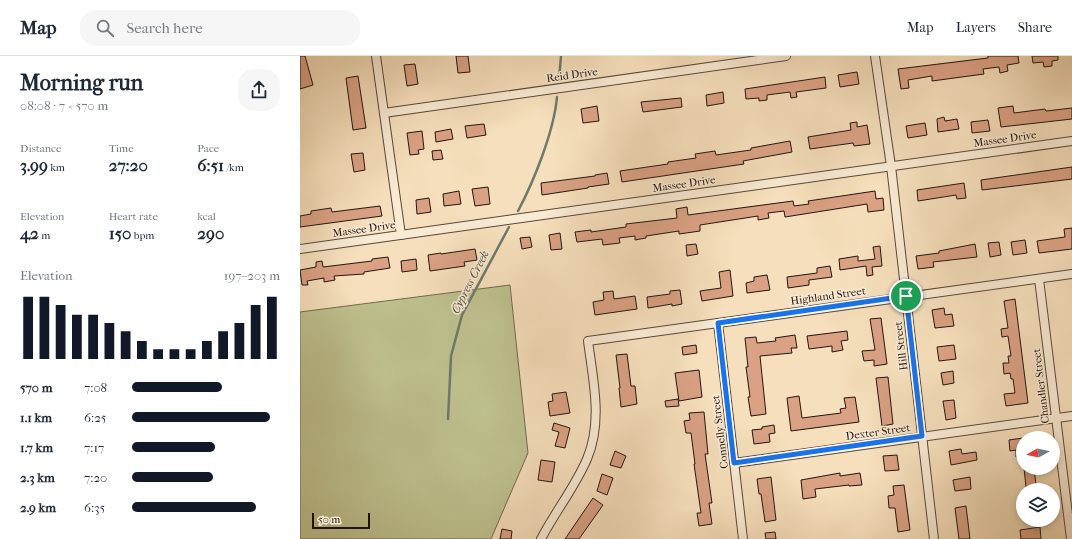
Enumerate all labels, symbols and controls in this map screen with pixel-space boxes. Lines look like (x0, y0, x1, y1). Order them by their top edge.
search box (80, 10, 360, 46)
text: Map (20, 17, 56, 39)
icon: search (94, 17, 116, 39)
text: Search here (126, 19, 203, 37)
text: Map (907, 19, 934, 36)
text: Layers (956, 19, 996, 36)
text: Share (1018, 19, 1052, 36)
street label: Reid Drive (546, 65, 599, 85)
button: share (238, 69, 280, 111)
text: Morning run (20, 70, 143, 96)
text: 08:08 · 7 × 570 m (20, 98, 108, 113)
street label: Massee Drive (973, 128, 1038, 150)
text: Distance (20, 142, 61, 155)
text: Time (109, 142, 134, 155)
text: Pace (197, 142, 219, 155)
text: 3.99 (20, 155, 48, 175)
text: 27:20 (109, 155, 148, 175)
text: 6:51 (197, 155, 224, 175)
text: km (48, 161, 65, 174)
text: /km (224, 161, 244, 174)
street label: Massee Drive (652, 173, 717, 195)
text: Elevation (20, 210, 64, 223)
text: Heart rate (109, 210, 158, 223)
text: kcal (197, 210, 216, 223)
street label: Massee Drive (332, 218, 397, 240)
text: 42 (20, 223, 39, 243)
text: 150 (109, 223, 131, 243)
text: 290 (197, 223, 224, 243)
text: m (39, 229, 50, 242)
text: bpm (131, 229, 155, 242)
water label: Cypress Creek (448, 248, 492, 316)
text: Elevation (20, 268, 73, 283)
text: 197–203 m (224, 268, 280, 283)
pin (889, 279, 923, 313)
street label: Highland Street (790, 284, 867, 308)
icon: arrive (895, 285, 917, 307)
street label: Hill Street (892, 321, 910, 371)
street label: Chandler Street (1030, 348, 1052, 424)
text: 570 m (20, 380, 53, 395)
text: 7:08 (84, 380, 107, 395)
street label: Connelly Street (709, 394, 731, 470)
text: 1.1 km (20, 410, 52, 425)
text: 6:25 (84, 410, 107, 425)
street label: Dexter Street (845, 421, 911, 443)
north arrow (1016, 431, 1060, 475)
map controls (1016, 431, 1060, 527)
text: 1.7 km (20, 440, 53, 455)
text: 7:17 (84, 440, 104, 455)
text: 2.3 km (20, 470, 55, 485)
text: 7:20 (84, 470, 107, 485)
button: layers (1016, 483, 1060, 527)
text: 2.9 km (20, 500, 56, 515)
text: 6:35 (84, 500, 105, 515)
scale bar (312, 511, 370, 530)
text: 50 m (318, 513, 340, 526)

